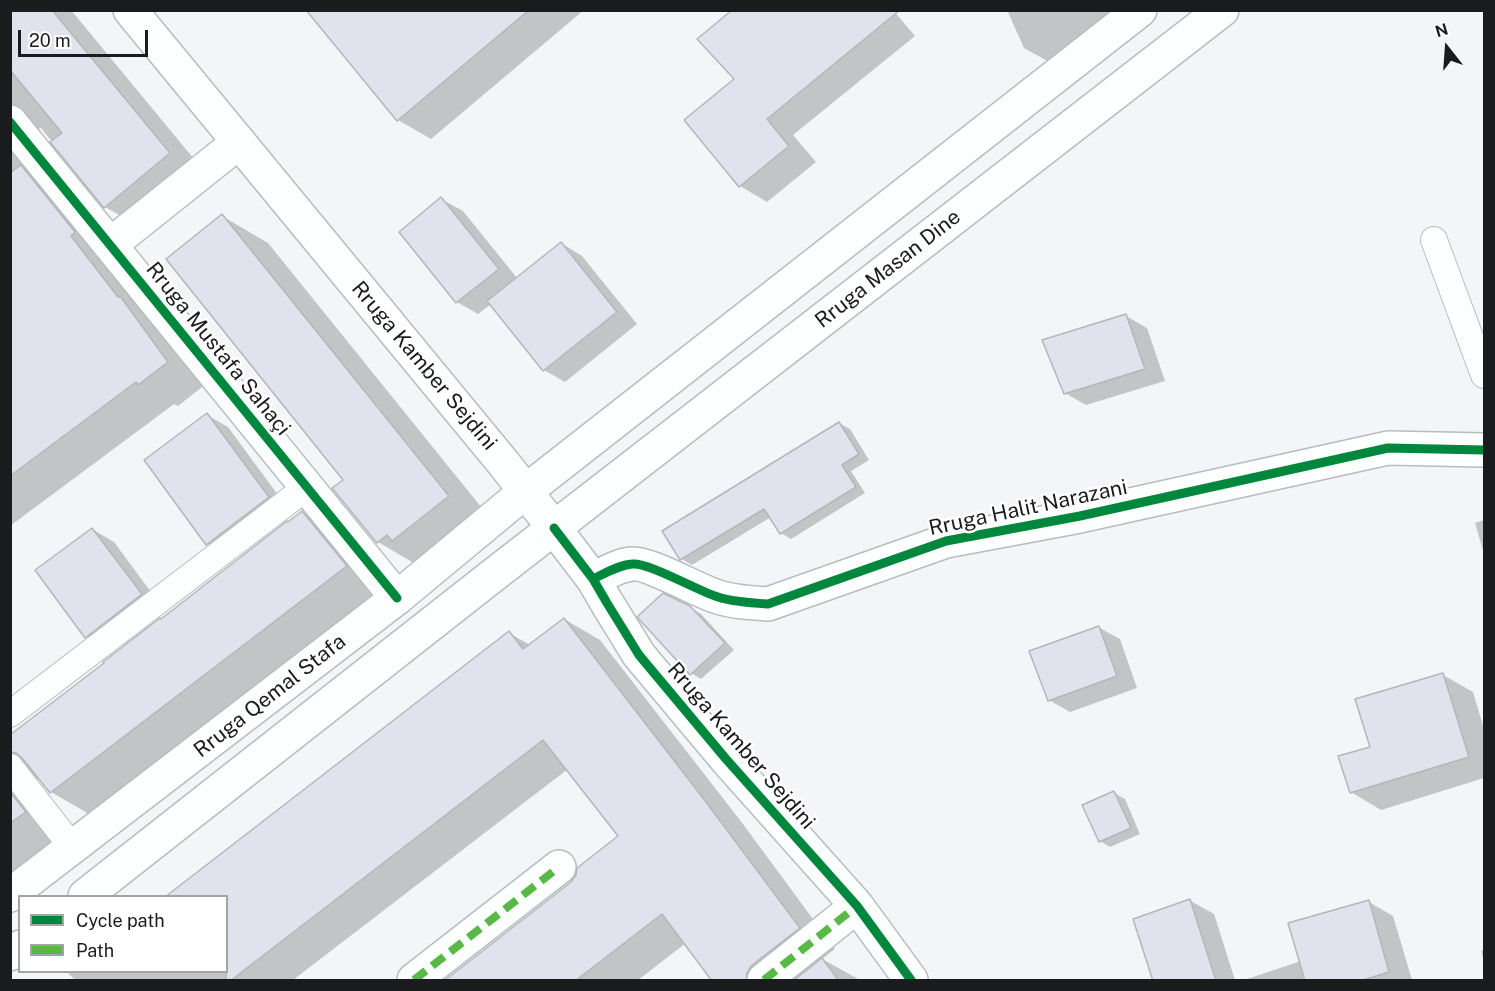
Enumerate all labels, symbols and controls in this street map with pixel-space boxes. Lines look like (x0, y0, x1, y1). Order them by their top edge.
scale bar (21, 18, 152, 56)
north arrow (1417, 18, 1477, 78)
text: N (1433, 19, 1450, 41)
text: 20 m (29, 30, 71, 51)
street label: Rruga Masan Dine (810, 204, 966, 334)
street label: Rruga Mustafa Sahaçi (140, 257, 296, 441)
street label: Rruga Kamber Sejdini (346, 277, 502, 455)
street label: Rruga Halit Narazani (927, 475, 1129, 541)
street label: Rruga Qemal Stafa (189, 629, 351, 763)
street label: Rruga Kamber Sejdini (662, 658, 820, 834)
legend (18, 895, 228, 973)
text: Cycle path (76, 910, 165, 931)
text: Path (76, 940, 114, 961)

